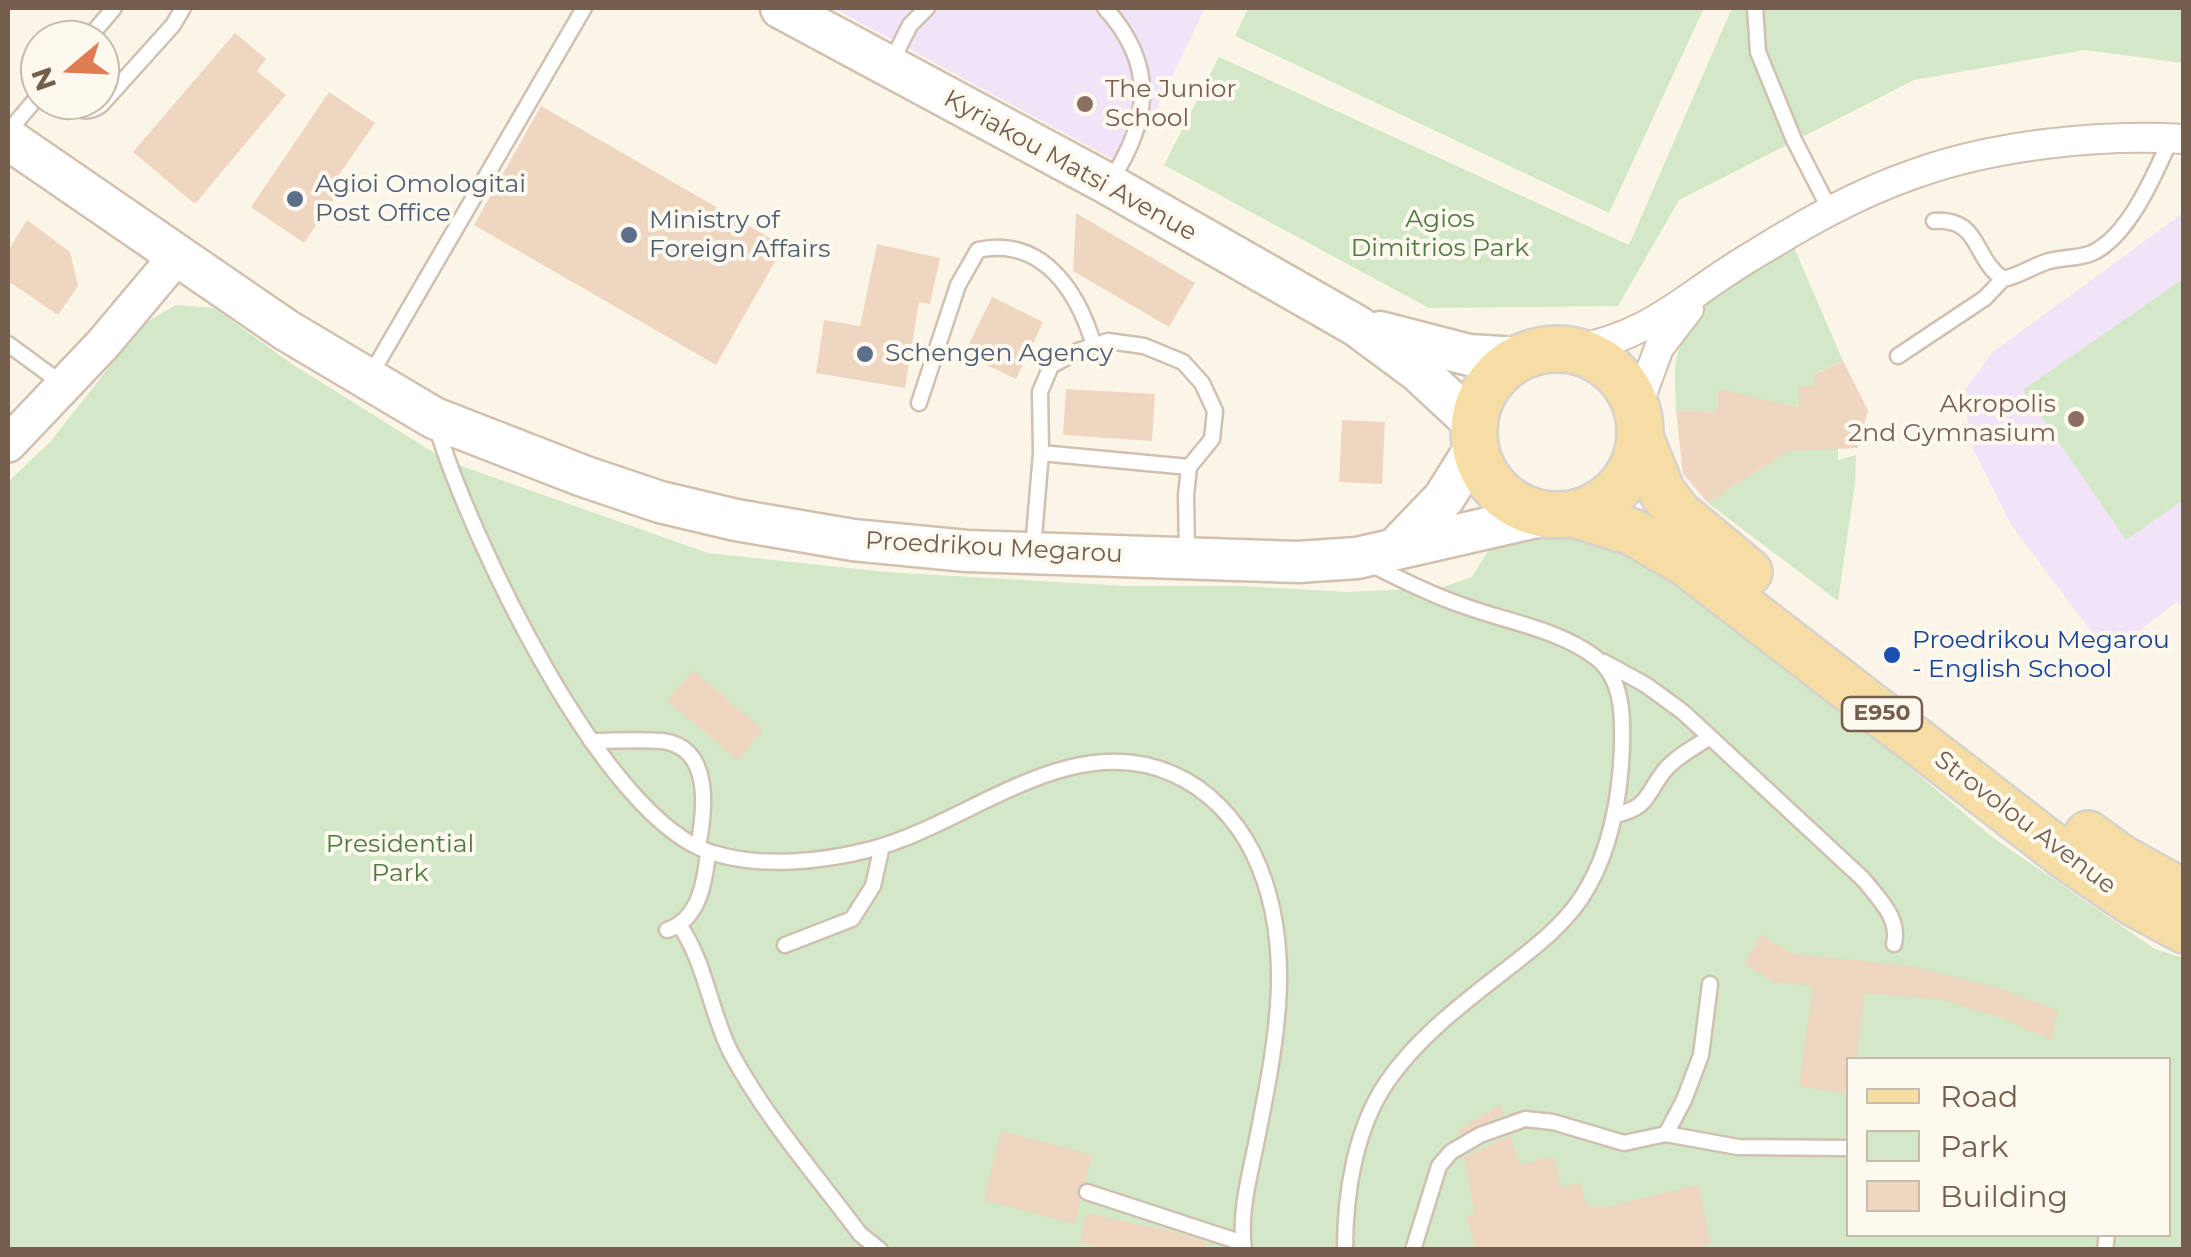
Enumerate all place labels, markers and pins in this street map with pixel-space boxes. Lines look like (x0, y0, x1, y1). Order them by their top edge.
place label: The Junior School (1105, 75, 1237, 134)
marker: The Junior School (1074, 93, 1096, 115)
place label: Agioi Omologitai Post Office (315, 170, 526, 229)
marker: Agioi Omologitai Post Office (284, 188, 306, 210)
place label: Ministry of Foreign Affairs (649, 206, 830, 265)
marker: Ministry of Foreign Affairs (618, 224, 640, 246)
place label: Schengen Agency (885, 339, 1113, 369)
marker: Schengen Agency (854, 343, 876, 365)
place label: Akropolis 2nd Gymnasium (1848, 390, 2056, 449)
marker: Akropolis 2nd Gymnasium (2065, 408, 2087, 430)
place label: Proedrikou Megarou - English School (1912, 626, 2170, 685)
marker: Proedrikou Megarou - English School (1881, 644, 1903, 666)

